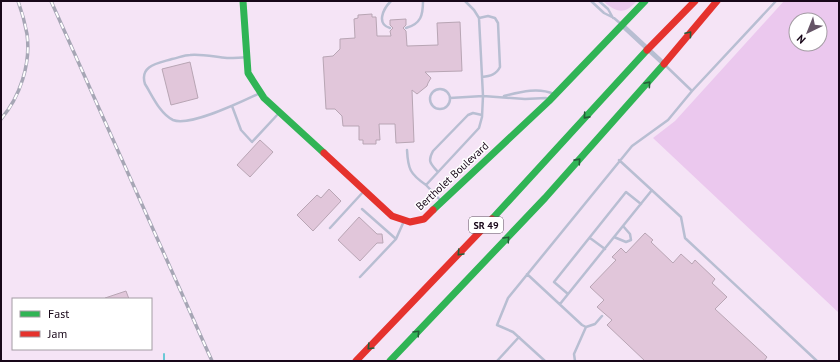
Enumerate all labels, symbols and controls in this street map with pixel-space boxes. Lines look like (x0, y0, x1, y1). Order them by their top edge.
north arrow (788, 12, 828, 52)
one-way arrow (685, 32, 692, 39)
text: N (794, 32, 809, 47)
one-way arrow (643, 81, 650, 88)
one-way arrow (584, 112, 591, 119)
street label: Bertholet Boulevard (413, 139, 491, 213)
one-way arrow (574, 158, 581, 165)
road number: SR 49 (469, 217, 503, 233)
one-way arrow (502, 236, 509, 244)
one-way arrow (457, 248, 465, 256)
legend (12, 298, 152, 350)
text: Fast (48, 306, 69, 321)
text: Jam (47, 326, 67, 341)
one-way arrow (412, 330, 420, 338)
one-way arrow (367, 342, 375, 350)

